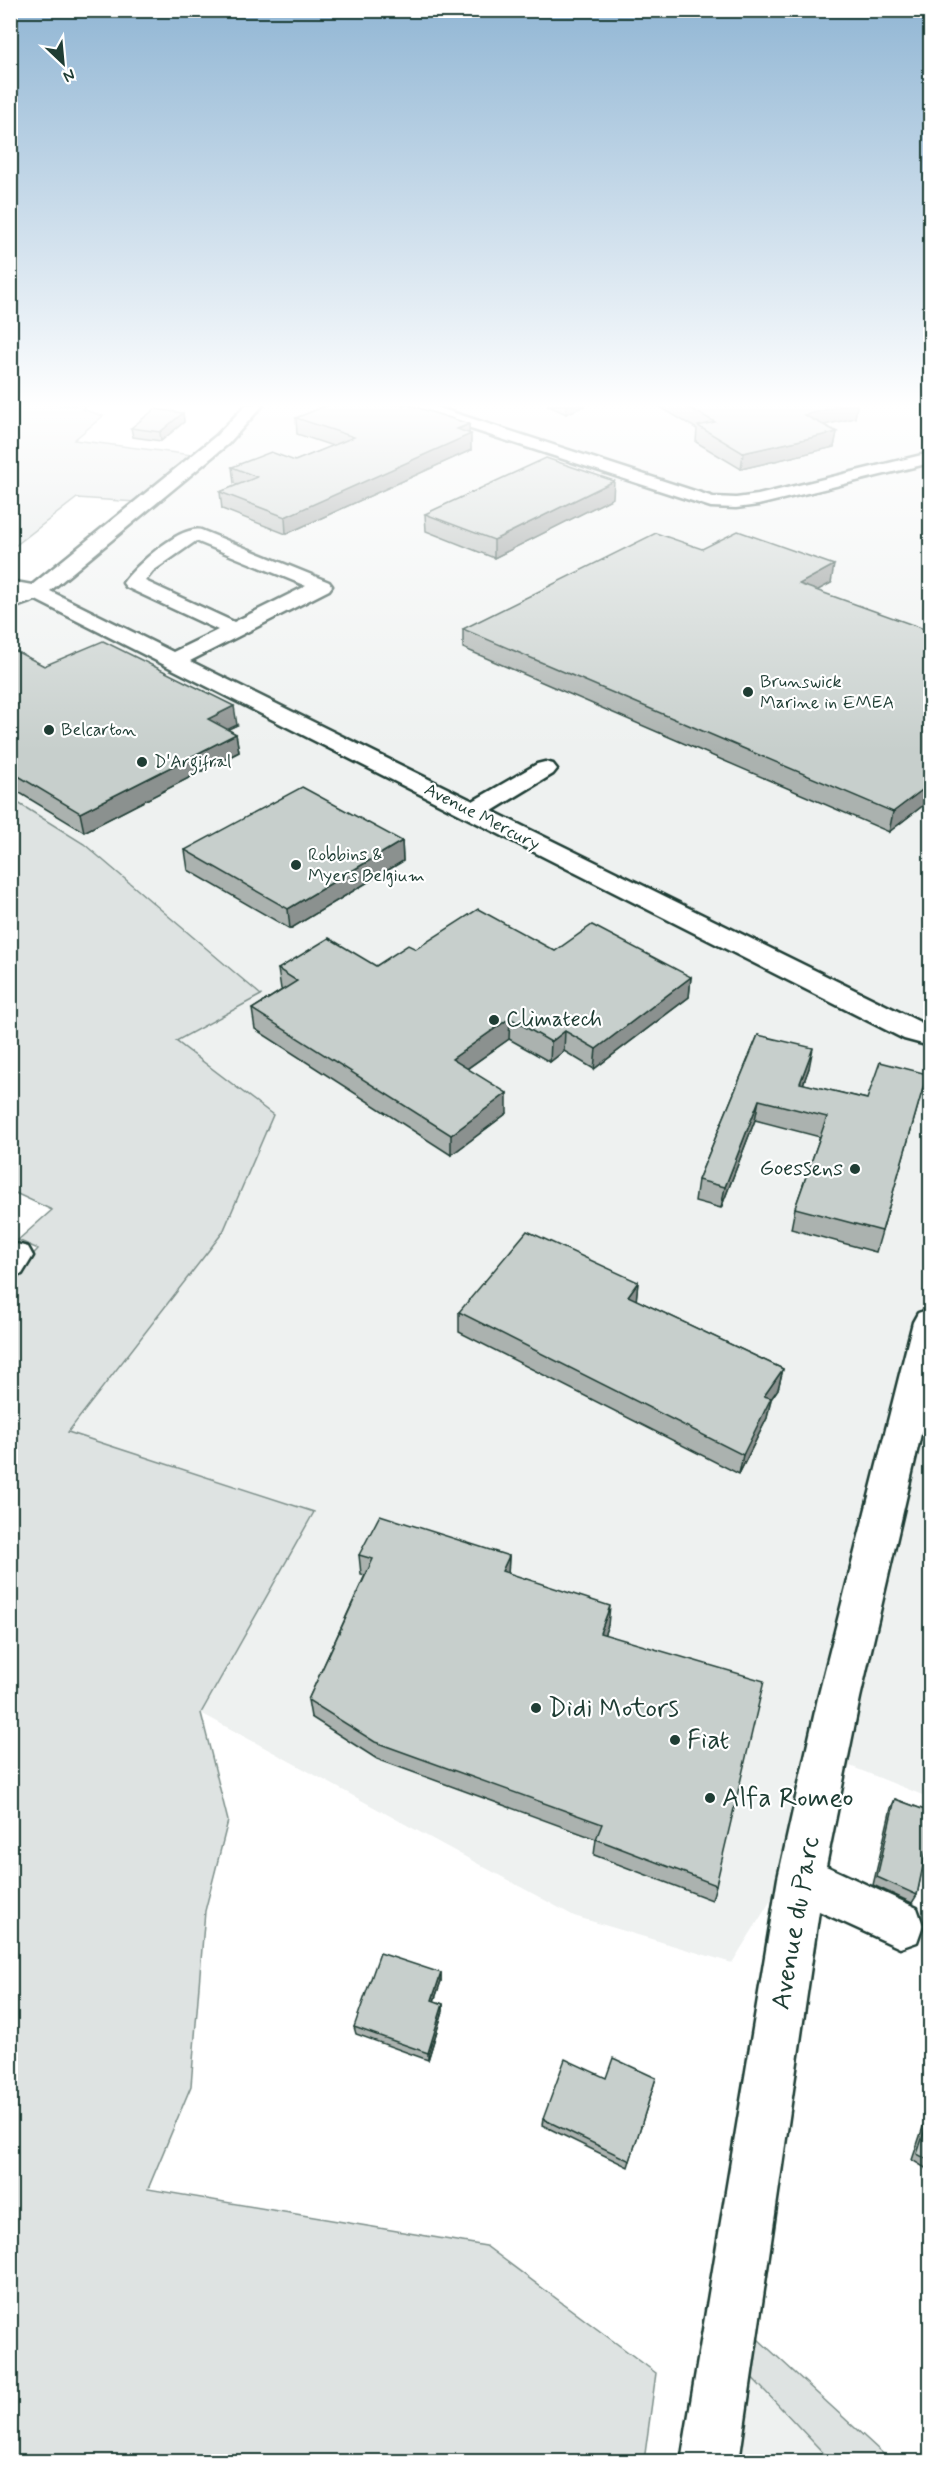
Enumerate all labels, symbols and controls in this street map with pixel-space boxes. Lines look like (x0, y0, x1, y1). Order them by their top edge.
north arrow (33, 33, 93, 93)
text: N (60, 63, 78, 87)
place label: Brunswick Marine in EMEA (760, 670, 894, 715)
marker: Brunswick Marine in EMEA (741, 685, 755, 699)
place label: Belcarton (61, 718, 136, 742)
marker: Belcarton (42, 723, 56, 737)
place label: D'Argifral (154, 750, 232, 776)
marker: D'Argifral (135, 755, 149, 769)
street label: Avenue Mercury (420, 777, 544, 857)
place label: Robbins & Myers Belgium (308, 843, 425, 888)
marker: Robbins & Myers Belgium (289, 858, 303, 872)
place label: Climatech (506, 1006, 602, 1034)
marker: Climatech (487, 1013, 501, 1027)
place label: Goessens (759, 1155, 843, 1183)
marker: Goessens (848, 1162, 862, 1176)
place label: Didi Motors (548, 1691, 679, 1726)
marker: Didi Motors (529, 1701, 543, 1715)
place label: Fiat (687, 1723, 729, 1758)
marker: Fiat (668, 1733, 682, 1747)
place label: Alfa Romeo (722, 1781, 854, 1816)
marker: Alfa Romeo (703, 1791, 717, 1805)
street label: Avenue du Parc (764, 1833, 828, 2013)

